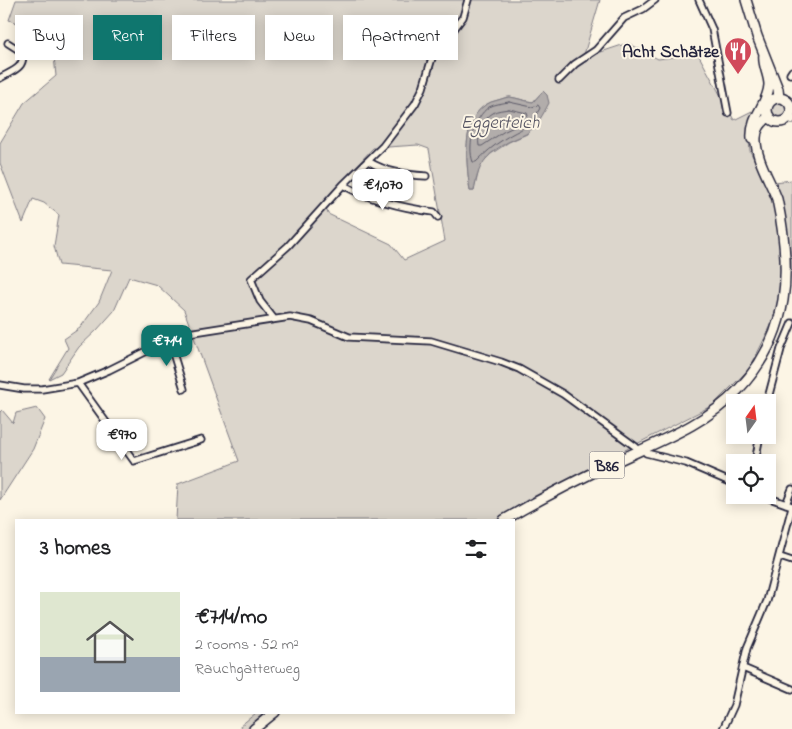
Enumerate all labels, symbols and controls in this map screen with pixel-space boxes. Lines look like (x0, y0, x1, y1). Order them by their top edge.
chip: Buy (15, 15, 83, 60)
chip: Rent (93, 15, 162, 60)
chip: Filters (172, 15, 255, 60)
chip: New (265, 15, 333, 60)
chip: Apartment (343, 15, 458, 60)
restaurant icon: Acht Schätze (723, 36, 753, 75)
place label: Acht Schätze (622, 40, 720, 66)
water label: Eggerteich (461, 110, 540, 138)
pin: €1,070 (342, 168, 424, 211)
text: €1,070 (363, 173, 403, 197)
pin: €714 (137, 324, 197, 367)
text: €714 (152, 329, 182, 353)
north arrow (726, 394, 776, 444)
map controls (726, 394, 776, 504)
pin: €970 (92, 418, 152, 461)
text: €970 (107, 423, 137, 447)
road number: B86 (590, 452, 624, 478)
button: locate (726, 454, 776, 504)
text: 3 homes (40, 534, 111, 564)
icon: filters (462, 535, 490, 563)
text: €714/mo (195, 603, 267, 633)
icon: home (80, 612, 140, 672)
text: 2 rooms · 52 m² (195, 633, 299, 657)
text: Rauchgatterweg (195, 657, 300, 681)

